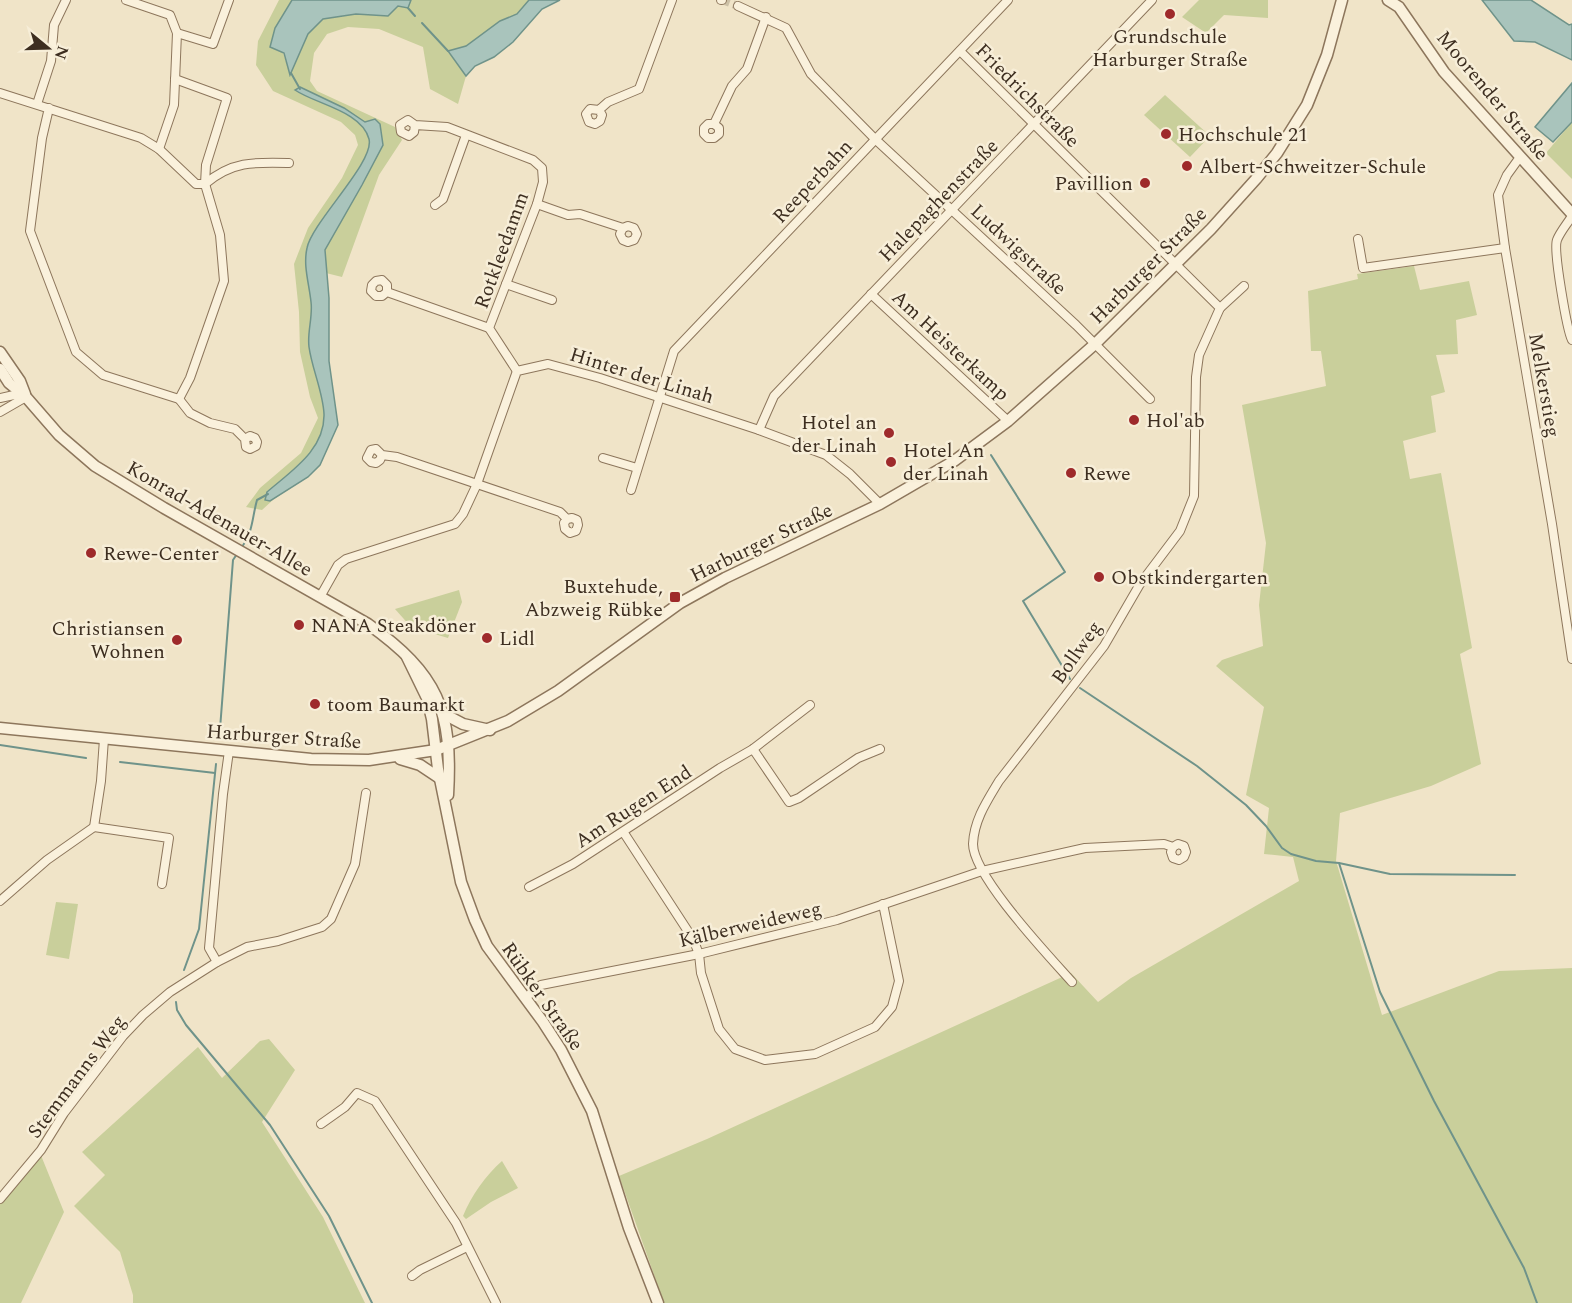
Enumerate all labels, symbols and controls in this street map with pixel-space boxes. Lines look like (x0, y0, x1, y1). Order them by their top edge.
marker: Grundschule Harburger Straße (1163, 7, 1177, 21)
north arrow (18, 18, 78, 78)
place label: Grundschule Harburger Straße (1092, 22, 1248, 75)
street label: Moorender Straße (1429, 24, 1556, 167)
street label: Friedrichstraße (968, 36, 1087, 155)
text: N (48, 42, 75, 63)
place label: Hochschule 21 (1178, 120, 1308, 150)
marker: Hochschule 21 (1159, 127, 1173, 141)
street label: Halepaghenstraße (872, 132, 1006, 269)
street label: Reeperbahn (766, 133, 860, 231)
place label: Albert-Schweitzer-Schule (1199, 152, 1426, 182)
marker: Albert-Schweitzer-Schule (1180, 159, 1194, 173)
place label: Pavillion (1055, 169, 1133, 199)
marker: Pavillion (1138, 176, 1152, 190)
street label: Rotkleedamm (467, 188, 537, 313)
street label: Ludwigstraße (963, 197, 1073, 302)
street label: Harburger Straße (1083, 200, 1214, 331)
street label: Am Heisterkamp (885, 283, 1016, 408)
street label: Melkerstieg (1520, 331, 1568, 440)
street label: Hinter der Linah (566, 340, 718, 412)
place label: Hol'ab (1146, 406, 1205, 436)
place label: Hotel an der Linah (791, 408, 877, 461)
marker: Hol'ab (1127, 413, 1141, 427)
marker: Hotel an der Linah (882, 426, 896, 440)
place label: Hotel An der Linah (903, 436, 989, 489)
street label: Konrad-Adenauer-Allee (121, 453, 318, 585)
marker: Hotel An der Linah (884, 455, 898, 469)
place label: Rewe (1083, 459, 1131, 489)
marker: Rewe (1064, 466, 1078, 480)
street label: Harburger Straße (685, 495, 838, 590)
place label: Rewe-Center (103, 539, 219, 569)
marker: Rewe-Center (84, 546, 98, 560)
place label: Obstkindergarten (1111, 563, 1268, 593)
marker: Obstkindergarten (1092, 570, 1106, 584)
place label: Buxtehude, Abzweig Rübke (525, 572, 663, 625)
marker: Buxtehude, Abzweig Rübke (668, 590, 682, 604)
place label: NANA Steakdöner (311, 611, 476, 641)
place label: Christiansen Wohnen (51, 614, 165, 667)
street label: Bollweg (1044, 615, 1110, 691)
marker: NANA Steakdöner (292, 618, 306, 632)
place label: Lidl (499, 624, 535, 654)
marker: Lidl (480, 631, 494, 645)
marker: Christiansen Wohnen (170, 633, 184, 647)
place label: toom Baumarkt (327, 690, 465, 720)
marker: toom Baumarkt (308, 697, 322, 711)
street label: Harburger Straße (205, 717, 362, 757)
street label: Am Rugen End (569, 758, 698, 856)
street label: Kälberweideweg (676, 894, 825, 956)
street label: Rübker Straße (494, 936, 591, 1057)
street label: Stemmanns Weg (20, 1008, 133, 1145)

